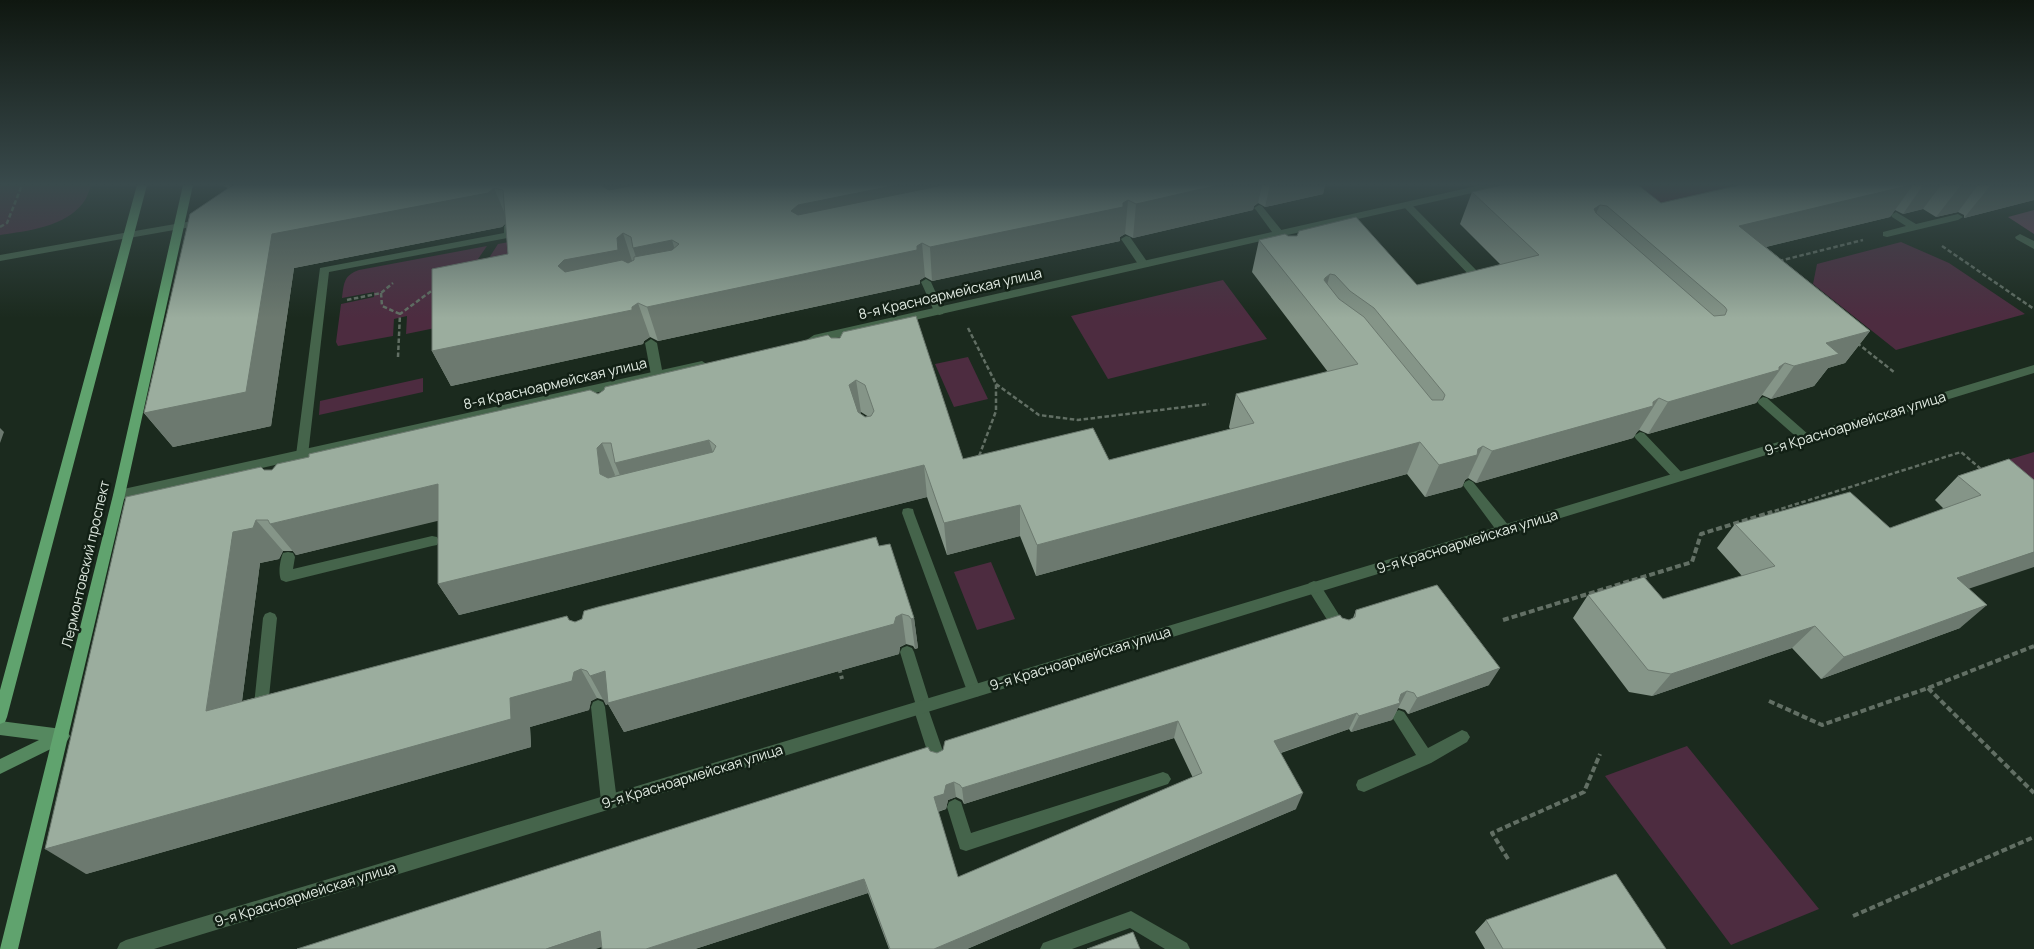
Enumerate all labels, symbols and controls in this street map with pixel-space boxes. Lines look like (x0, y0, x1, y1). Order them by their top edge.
street label: 8-я Красноармейская улица (856, 263, 1044, 323)
street label: 8-я Красноармейская улица (461, 353, 649, 413)
street label: 9-я Красноармейская улица (1762, 386, 1948, 460)
street label: Лермонтовский проспект (56, 478, 114, 650)
street label: 9-я Красноармейская улица (1374, 504, 1560, 578)
street label: 9-я Красноармейская улица (987, 621, 1173, 695)
street label: 9-я Красноармейская улица (599, 739, 785, 813)
street label: 9-я Красноармейская улица (212, 857, 398, 931)

